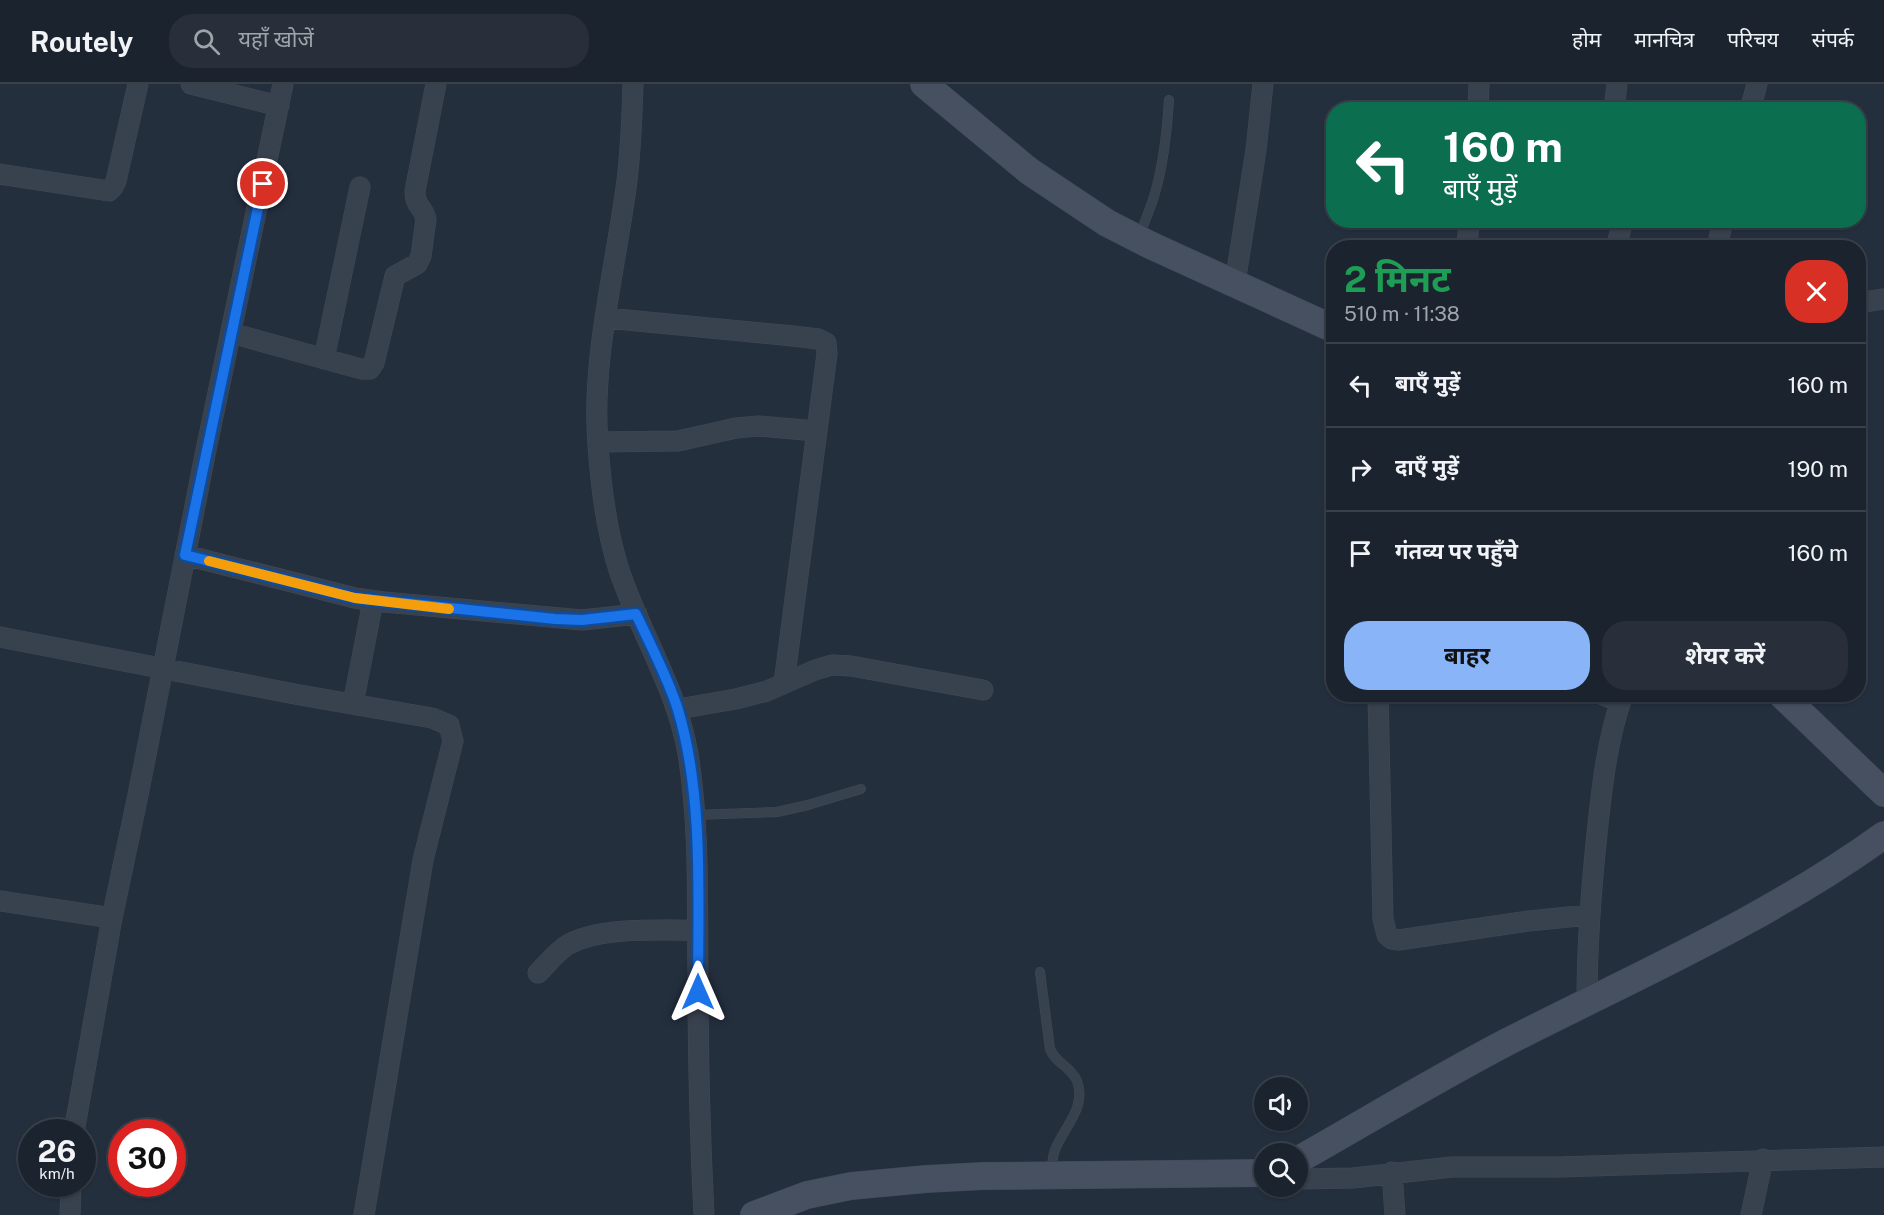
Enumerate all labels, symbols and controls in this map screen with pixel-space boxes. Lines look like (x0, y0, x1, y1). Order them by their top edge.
search box (169, 14, 589, 68)
text: Routely (30, 25, 133, 58)
icon: search (190, 25, 223, 58)
text: यहाँ खोजें (238, 26, 314, 52)
text: होम (1572, 27, 1601, 52)
text: मानचित्र (1634, 27, 1694, 52)
text: परिचय (1727, 27, 1779, 52)
text: संपर्क (1812, 27, 1854, 52)
text: 160 m (1443, 122, 1563, 171)
icon: left (1344, 126, 1422, 204)
pin (237, 158, 288, 209)
icon: arrive (246, 167, 279, 200)
text: बाएँ मुड़ें (1443, 172, 1518, 204)
text: 2 मिनट (1344, 258, 1451, 300)
button: close (1785, 260, 1848, 323)
text: 510 m · 11:38 (1344, 302, 1460, 326)
icon: left (1344, 369, 1377, 402)
text: बाएँ मुड़ें (1395, 370, 1460, 396)
text: 160 m (1788, 372, 1848, 398)
icon: right (1344, 453, 1377, 486)
text: दाएँ मुड़ें (1395, 454, 1459, 480)
text: 190 m (1788, 456, 1848, 482)
icon: arrive (1344, 537, 1377, 570)
text: गंतव्य पर पहुँचे (1395, 538, 1518, 564)
text: 160 m (1788, 540, 1848, 566)
button: बाहर (1344, 621, 1590, 690)
button: शेयर करें (1602, 621, 1848, 690)
position arrow (666, 960, 730, 1024)
map controls (1254, 1077, 1308, 1197)
button: sound (1254, 1077, 1308, 1131)
speed limit sign: 30 (108, 1119, 186, 1197)
text: 26 (38, 1133, 76, 1169)
button: search (1254, 1143, 1308, 1197)
text: km/h (39, 1165, 75, 1182)

